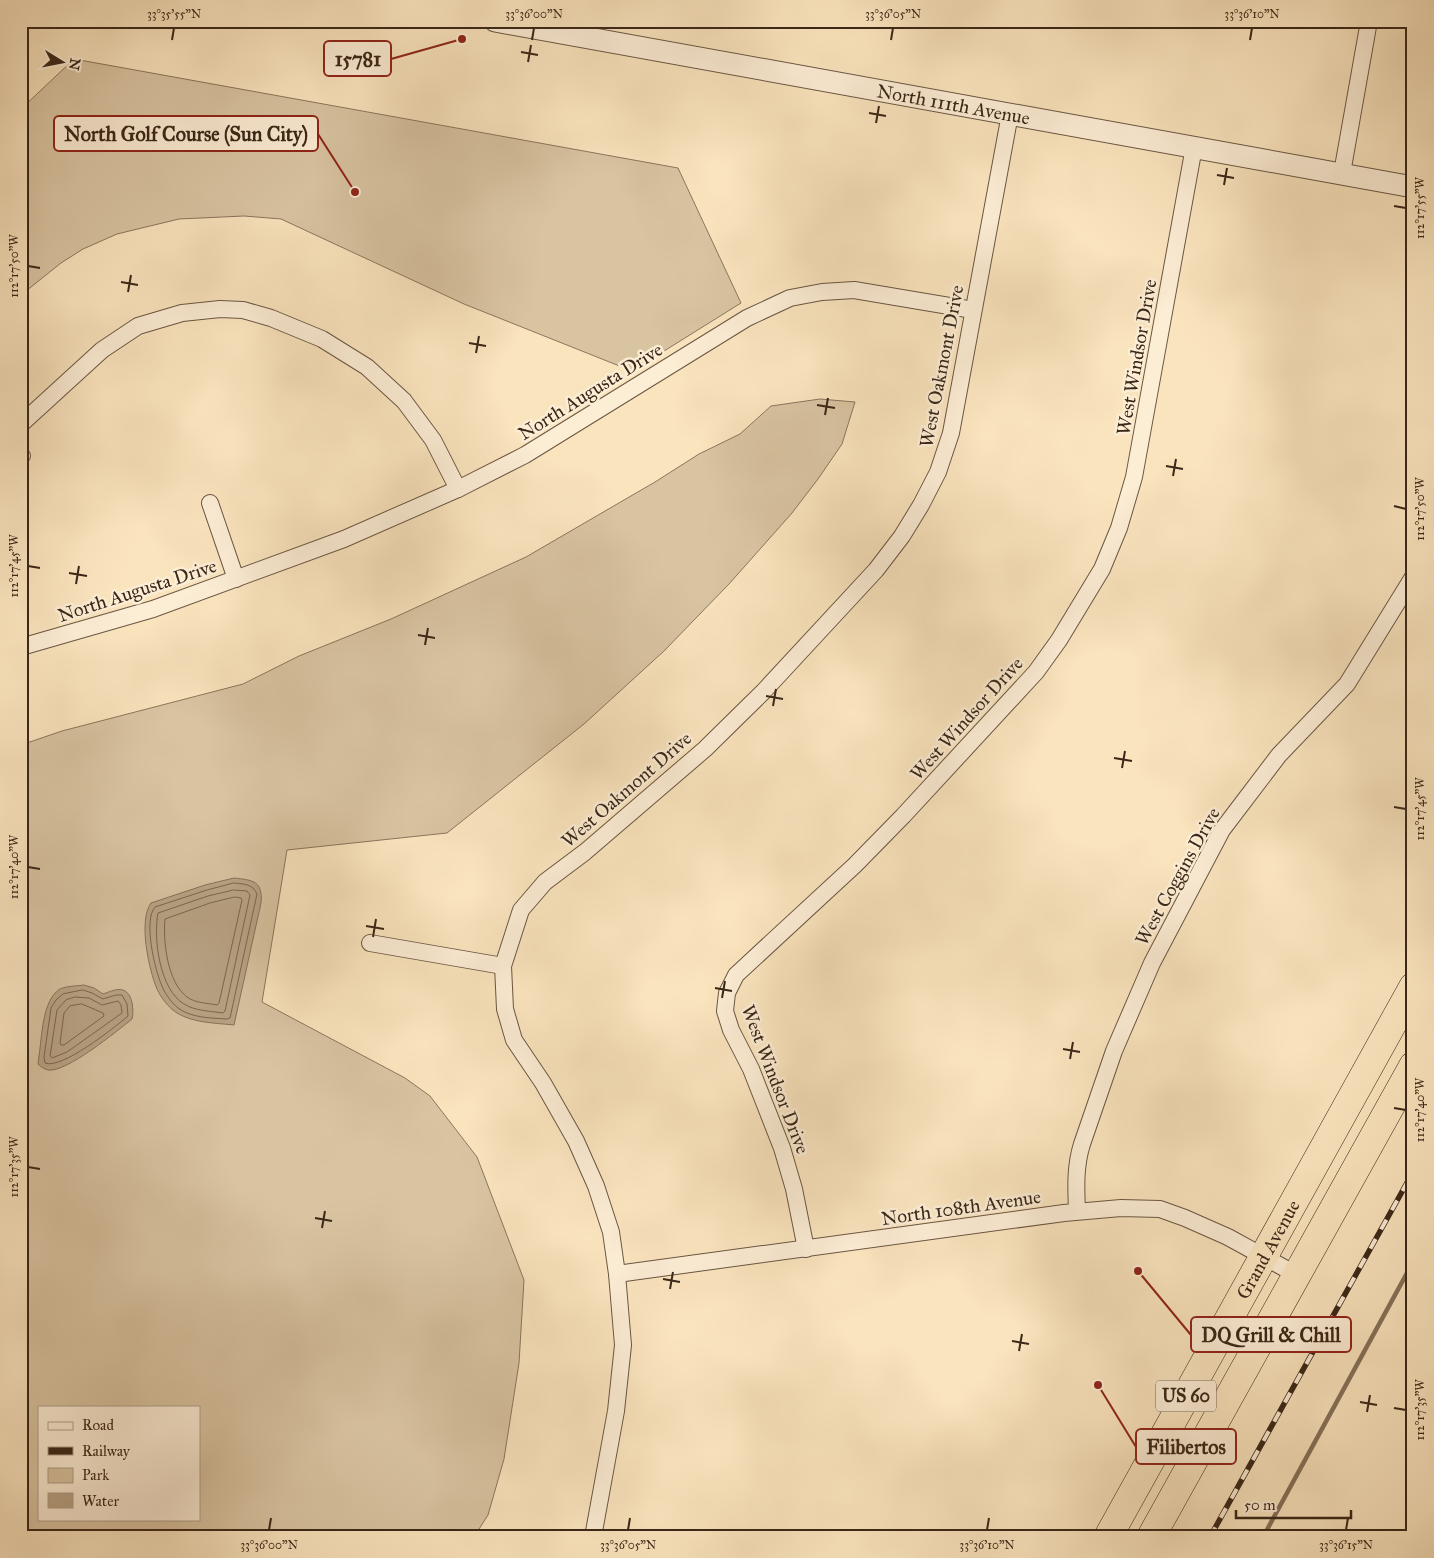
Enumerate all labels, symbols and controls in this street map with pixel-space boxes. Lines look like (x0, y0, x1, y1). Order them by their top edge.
text: 33°35'55"N (147, 7, 201, 21)
text: 33°36'00"N (505, 7, 563, 21)
text: 33°36'05"N (865, 7, 921, 21)
text: 33°36'10"N (1224, 7, 1280, 21)
north arrow (38, 38, 88, 88)
callout: 15781 (324, 41, 391, 76)
text: 15781 (335, 47, 381, 71)
text: N (65, 57, 84, 72)
street label: North 111th Avenue (875, 79, 1032, 130)
callout: North Golf Course (Sun City) (54, 116, 318, 151)
text: North Golf Course (Sun City) (64, 122, 308, 147)
text: 112°17'55"W (1413, 176, 1427, 239)
text: 112°17'50"W (7, 234, 21, 298)
street label: West Windsor Drive (1111, 277, 1162, 437)
street label: West Oakmont Drive (914, 283, 969, 449)
street label: North Augusta Drive (514, 338, 667, 446)
text: 112°17'50"W (1413, 477, 1427, 541)
text: 112°17'45"W (7, 534, 21, 598)
street label: North Augusta Drive (55, 554, 220, 628)
street label: West Windsor Drive (905, 652, 1028, 785)
street label: West Oakmont Drive (557, 727, 696, 852)
text: 112°17'45"W (1413, 777, 1427, 841)
street label: West Coggins Drive (1130, 803, 1226, 950)
text: 112°17'40"W (7, 834, 21, 899)
street label: West Windsor Drive (737, 1001, 815, 1157)
text: 112°17'40"W (1413, 1077, 1427, 1142)
text: 112°17'35"W (7, 1136, 21, 1198)
street label: North 108th Avenue (880, 1185, 1042, 1230)
street label: Grand Avenue (1231, 1196, 1305, 1303)
callout: DQ Grill & Chill (1191, 1317, 1351, 1352)
text: DQ Grill & Chill (1201, 1323, 1341, 1348)
text: 112°17'35"W (1413, 1379, 1427, 1441)
road number: US 60 (1156, 1380, 1216, 1412)
legend (38, 1406, 200, 1520)
text: Road (82, 1416, 114, 1434)
callout: Filibertos (1136, 1429, 1236, 1464)
text: Filibertos (1146, 1435, 1226, 1459)
text: Railway (82, 1442, 131, 1460)
text: Park (82, 1466, 109, 1484)
scale bar (1236, 1488, 1352, 1520)
text: Water (82, 1492, 119, 1510)
text: 50 m (1244, 1496, 1276, 1514)
text: 33°36'00"N (240, 1538, 298, 1552)
text: 33°36'05"N (600, 1538, 656, 1552)
text: 33°36'10"N (959, 1538, 1015, 1552)
text: 33°36'15"N (1319, 1538, 1373, 1552)

